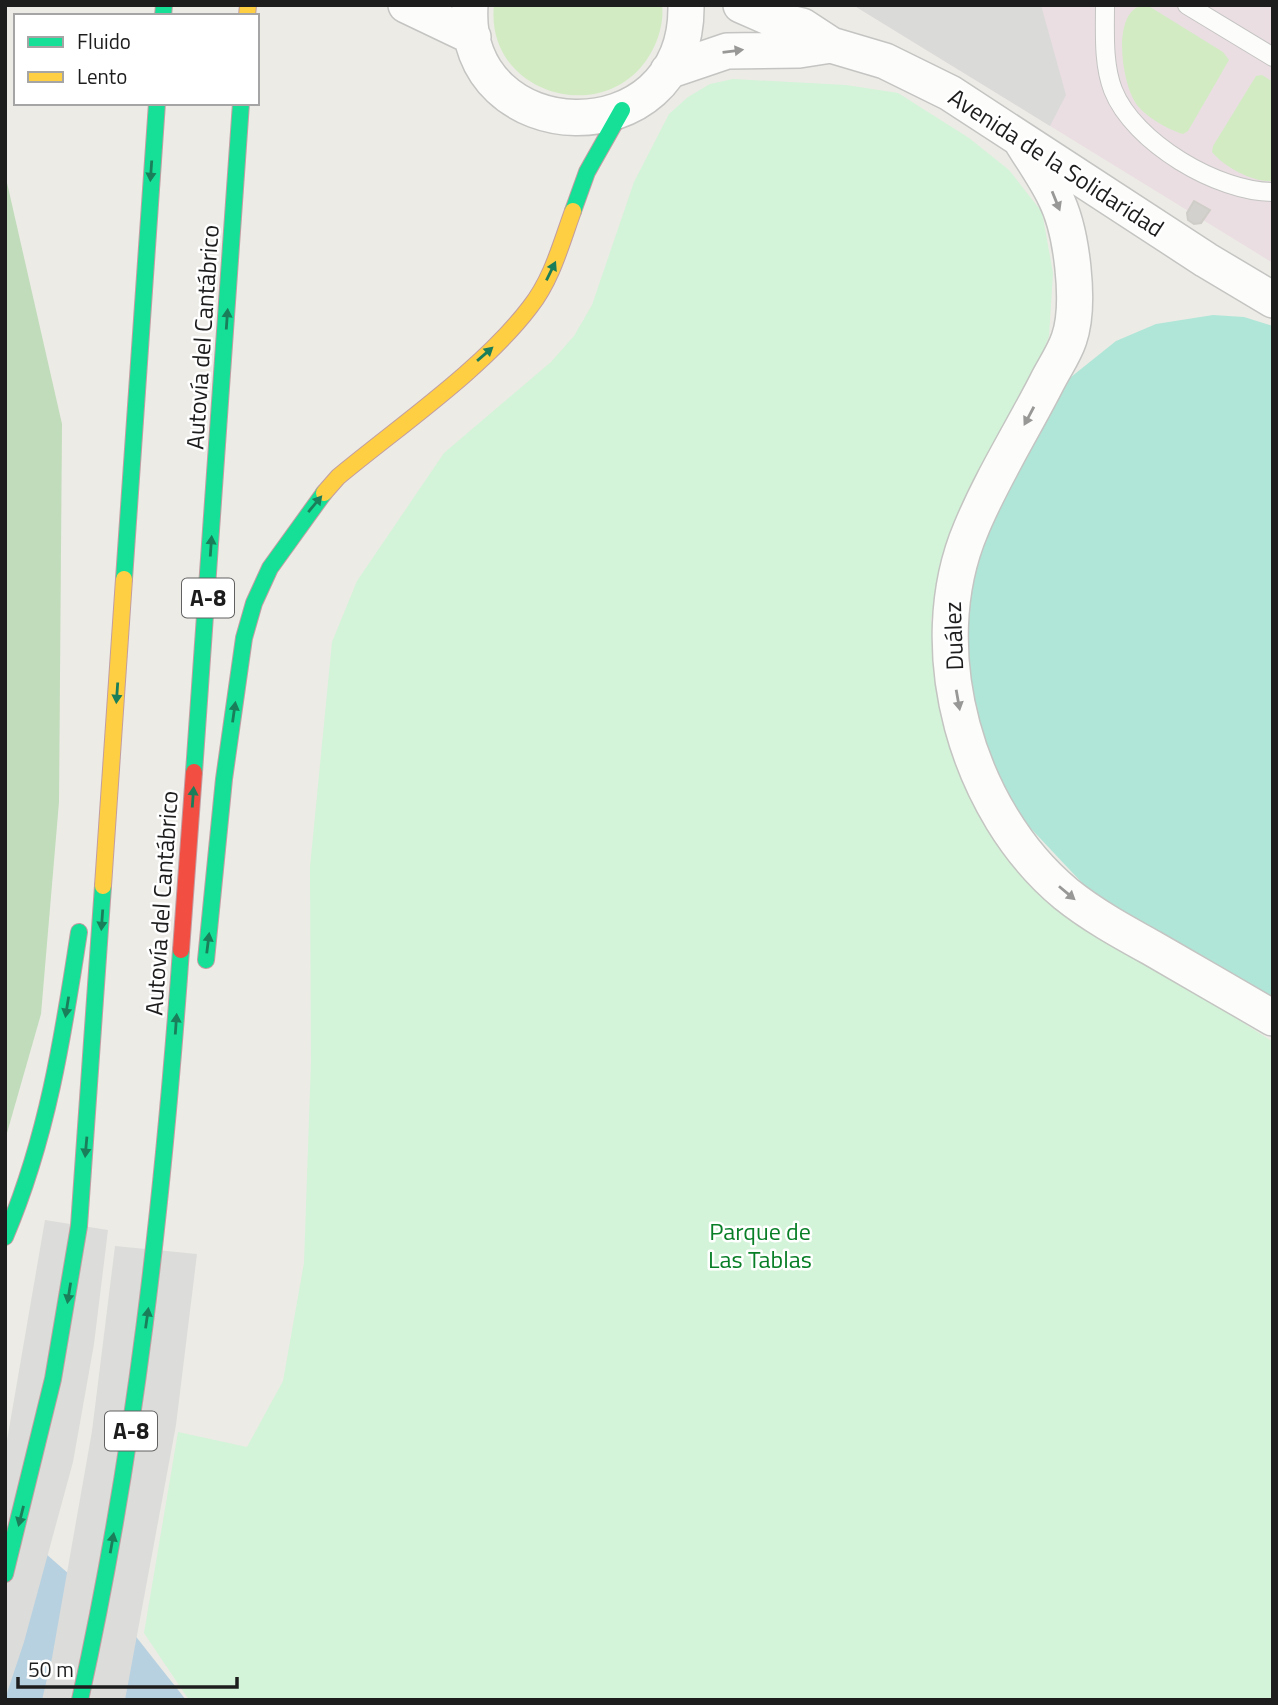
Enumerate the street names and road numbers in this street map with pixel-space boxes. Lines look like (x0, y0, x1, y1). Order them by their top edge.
street label: Avenida de la Solidaridad (942, 79, 1171, 245)
street label: Autovía del Cantábrico (176, 223, 228, 451)
road number: A-8 (182, 578, 234, 618)
street label: Duález (934, 601, 972, 671)
street label: Autovía del Cantábrico (135, 789, 187, 1017)
road number: A-8 (105, 1412, 157, 1450)

